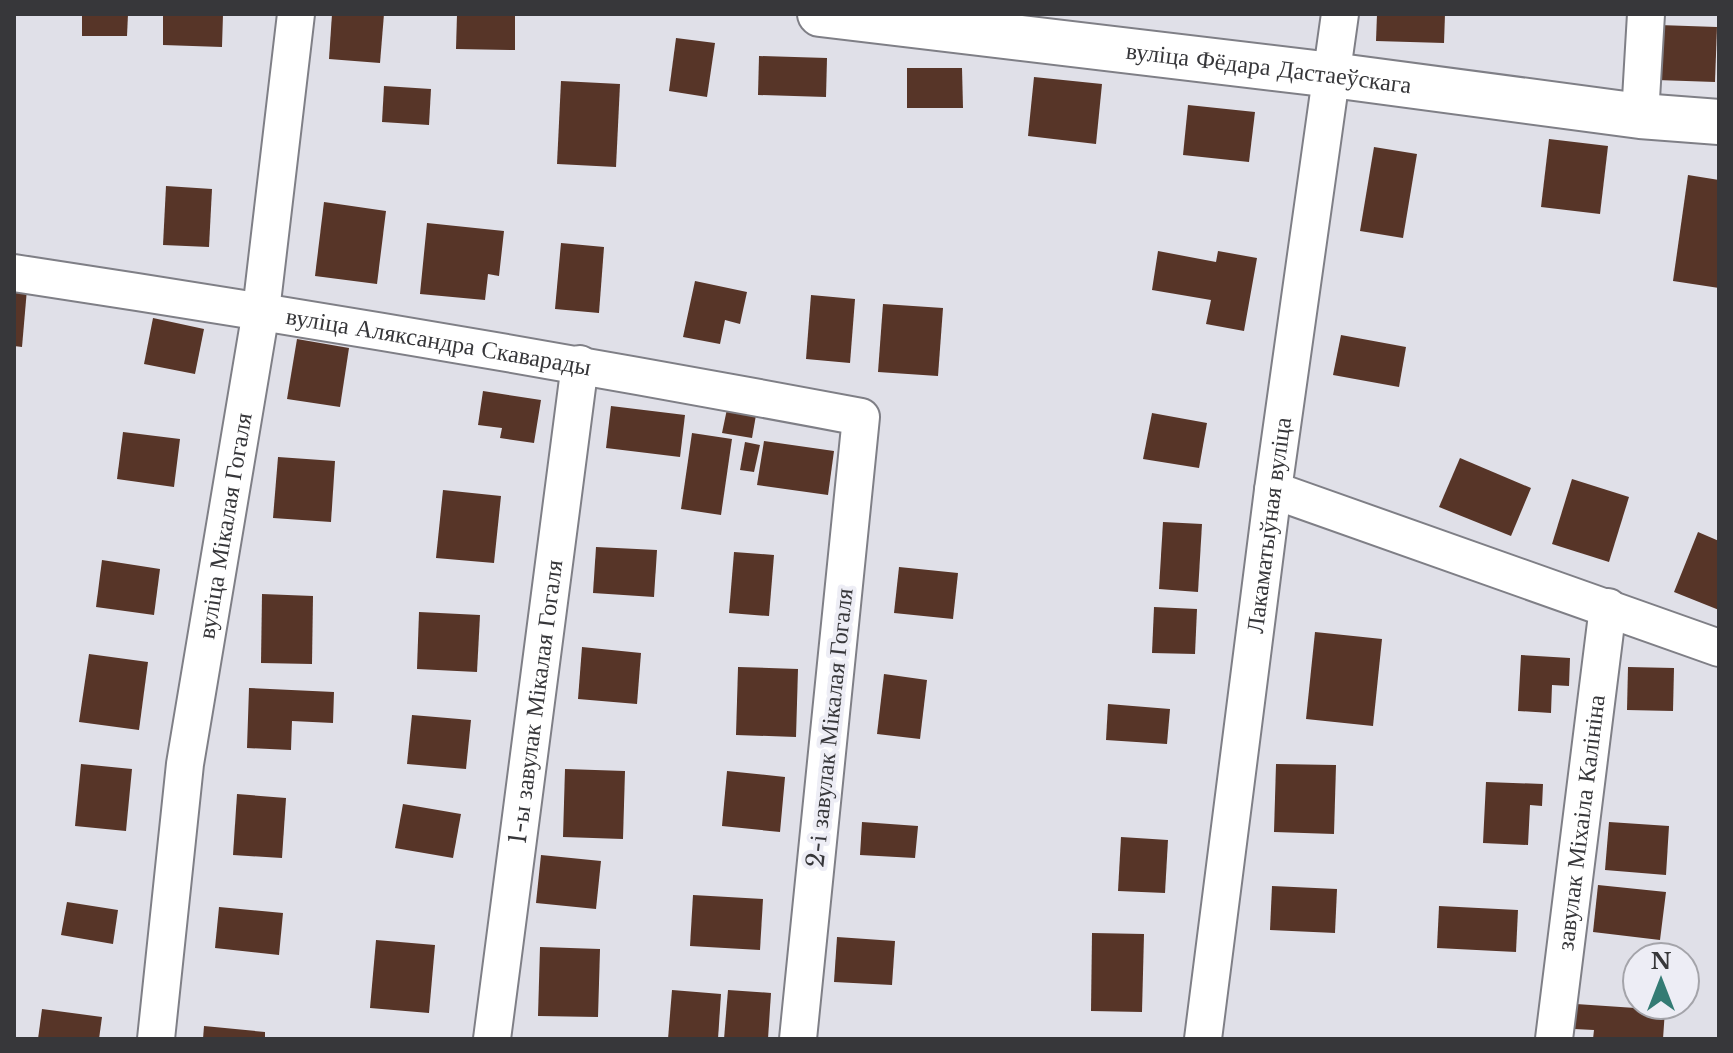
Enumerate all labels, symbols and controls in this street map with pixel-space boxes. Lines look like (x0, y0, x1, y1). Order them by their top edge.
street label: вуліца Фёдара Дастаеўскага (1124, 36, 1414, 99)
street label: вуліца Аляксандра Скаварады (284, 301, 593, 381)
street label: вуліца Мікалая Гогаля (191, 411, 258, 641)
street label: Лакаматыўная вуліца (1240, 415, 1297, 635)
street label: 1-ы завулак Мікалая Гогаля (503, 558, 568, 845)
street label: 2-і завулак Мікалая Гогаля (800, 587, 859, 869)
street label: завулак Міхаіла Калініна (1550, 693, 1611, 952)
north arrow (1621, 941, 1701, 1021)
text: N (1651, 948, 1672, 975)

